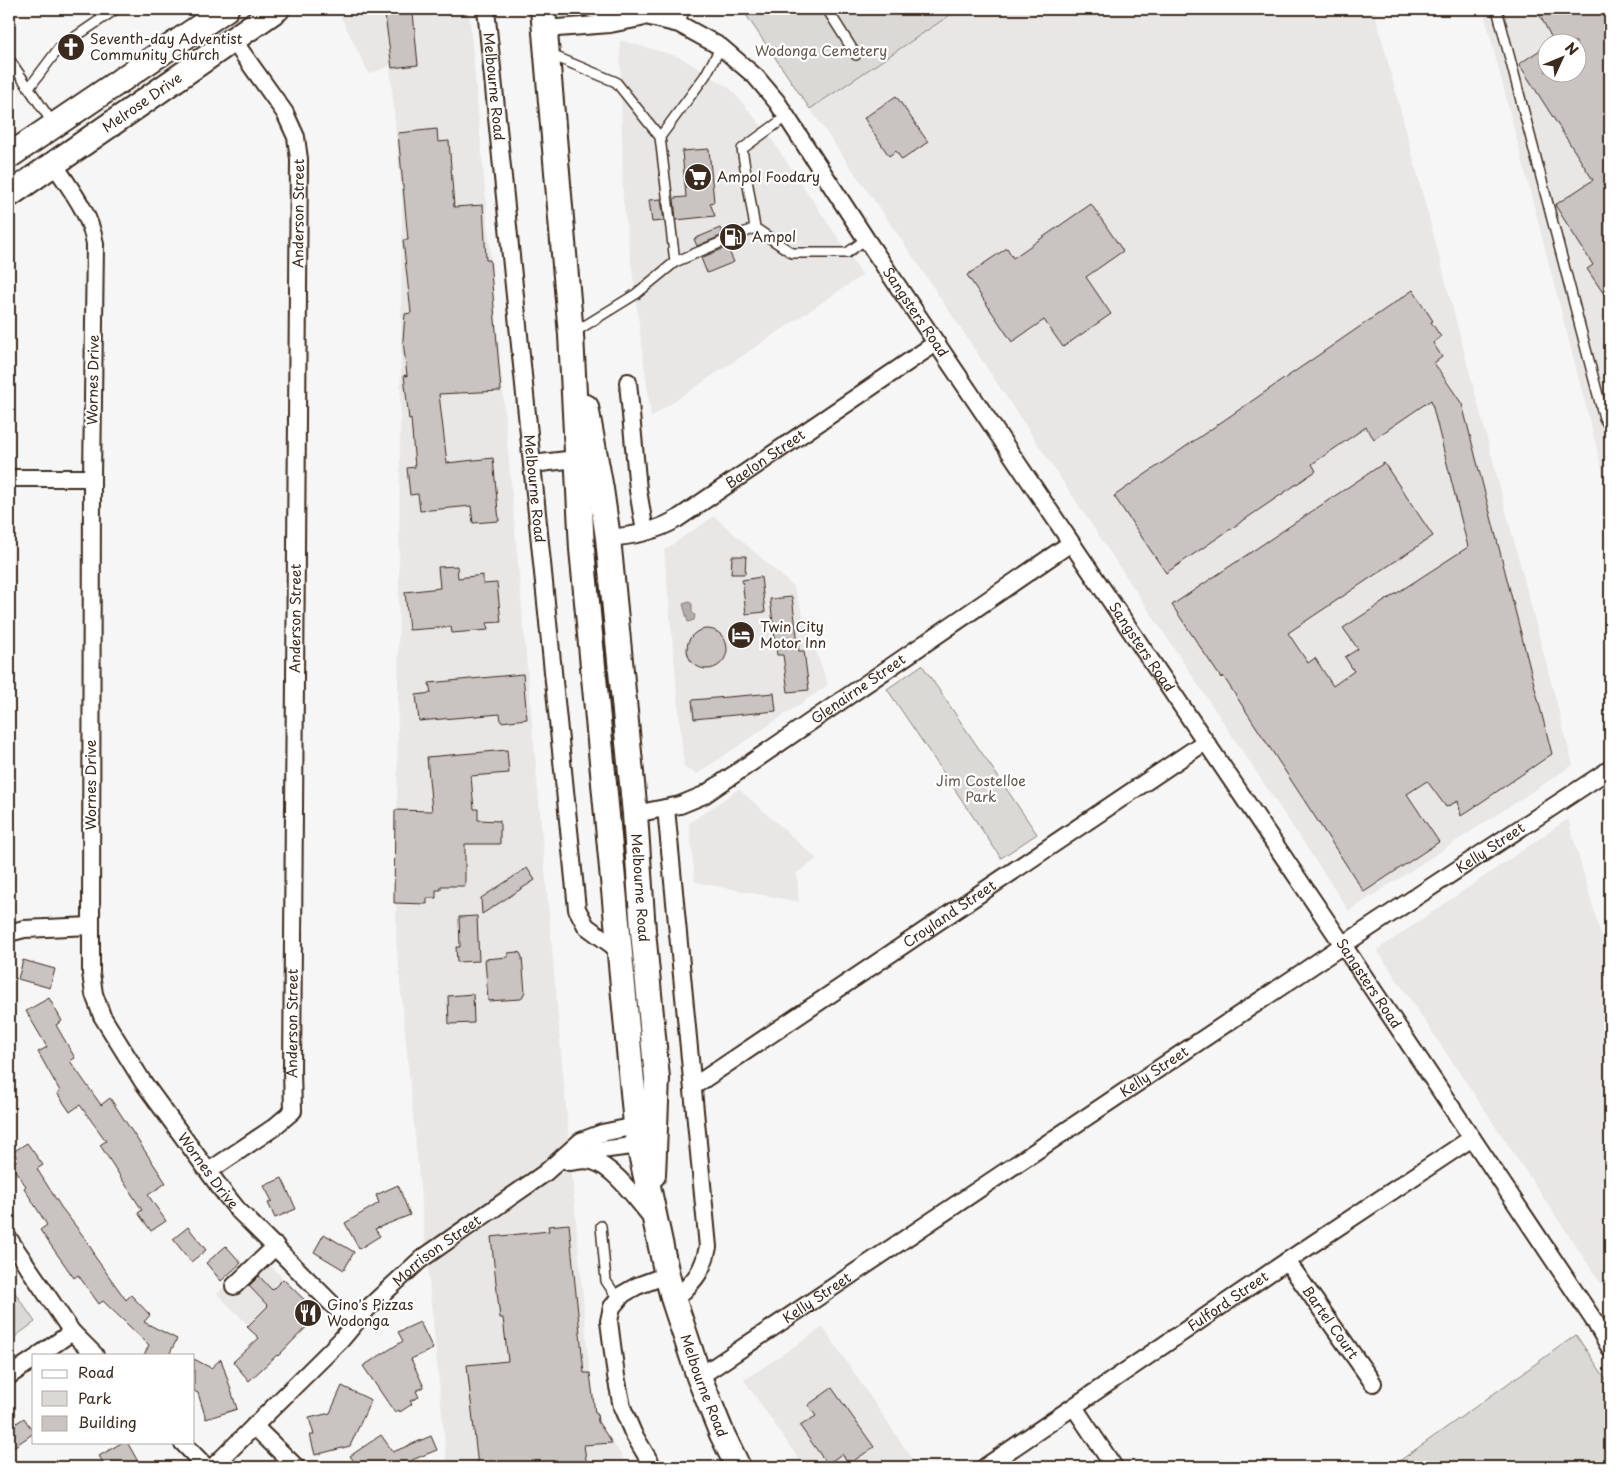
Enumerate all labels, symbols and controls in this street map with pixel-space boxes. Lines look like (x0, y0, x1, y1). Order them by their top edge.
place label: Seventh-day Adventist Community Church (90, 28, 243, 65)
street label: Melbourne Road (478, 31, 510, 142)
church icon: Seventh-day Adventist Community Church (56, 32, 86, 62)
north arrow (1536, 32, 1586, 82)
text: N (1560, 37, 1583, 60)
park label: Wodonga Cemetery (755, 40, 887, 61)
street label: Melrose Drive (98, 67, 186, 137)
street label: Anderson Street (287, 158, 309, 268)
supermarket icon: Ampol Foodary (683, 162, 713, 192)
place label: Ampol Foodary (717, 166, 820, 187)
fuel station icon: Ampol (718, 222, 748, 252)
place label: Ampol (752, 226, 796, 247)
street label: Sangsters Road (878, 263, 954, 361)
street label: Wornes Drive (81, 335, 104, 425)
street label: Baelon Street (721, 424, 809, 493)
street label: Melbourne Road (519, 433, 551, 544)
street label: Anderson Street (284, 563, 306, 673)
street label: Sangsters Road (1104, 597, 1180, 696)
place label: Twin City Motor Inn (760, 616, 826, 653)
hotel icon: Twin City Motor Inn (726, 620, 756, 650)
street label: Glenairne Street (806, 648, 910, 729)
street label: Wornes Drive (80, 740, 101, 830)
park label: Jim Costelloe Park (936, 770, 1026, 807)
street label: Kelly Street (1452, 817, 1529, 878)
street label: Melbourne Road (626, 833, 655, 943)
street label: Croyland Street (899, 875, 1000, 952)
street label: Sangsters Road (1331, 934, 1407, 1033)
street label: Anderson Street (281, 968, 303, 1078)
street label: Kelly Street (1115, 1041, 1193, 1102)
street label: Wornes Drive (173, 1128, 244, 1213)
street label: Morrison Street (387, 1209, 485, 1291)
street label: Fulford Street (1183, 1266, 1272, 1336)
street label: Kelly Street (778, 1267, 855, 1328)
street label: Bartel Court (1297, 1281, 1364, 1363)
place label: Gino's Pizzas Wodonga (327, 1294, 413, 1331)
restaurant icon: Gino's Pizzas Wodonga (293, 1298, 323, 1328)
street label: Melbourne Road (676, 1331, 733, 1440)
legend (32, 1354, 195, 1444)
text: Road (78, 1360, 114, 1383)
text: Park (78, 1386, 112, 1409)
text: Building (78, 1410, 137, 1433)

